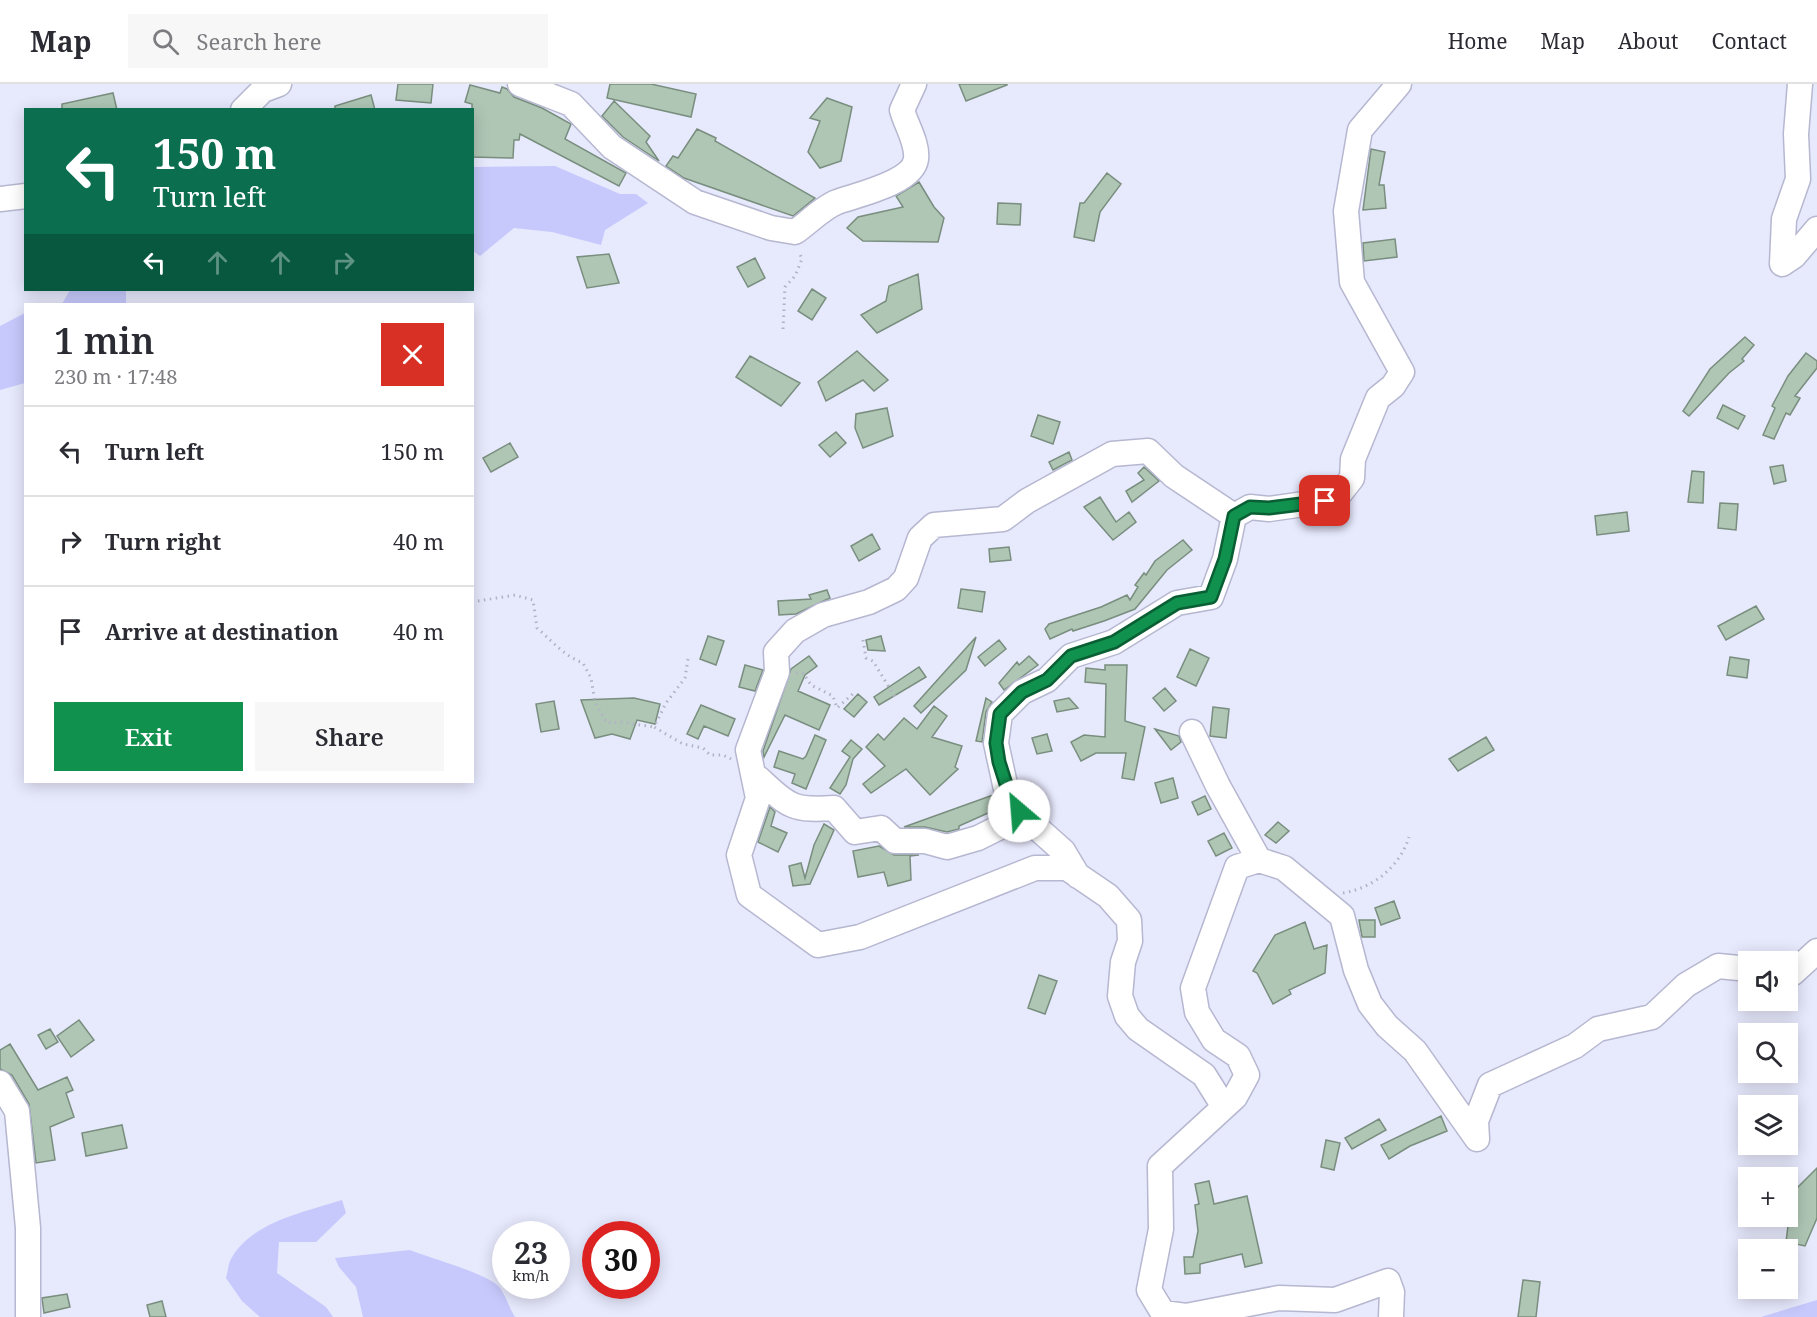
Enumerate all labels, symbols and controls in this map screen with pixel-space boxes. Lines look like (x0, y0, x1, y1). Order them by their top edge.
search box (128, 14, 548, 68)
text: Map (30, 22, 92, 60)
icon: search (149, 25, 182, 58)
text: Search here (197, 26, 321, 56)
text: Home (1448, 27, 1508, 55)
text: Map (1541, 27, 1585, 55)
text: About (1618, 27, 1679, 55)
text: Contact (1712, 27, 1787, 55)
text: 150 m (153, 124, 277, 181)
icon: left (54, 132, 132, 210)
text: Turn left (153, 178, 266, 215)
icon: left (138, 246, 171, 279)
icon: ahead (201, 246, 234, 279)
icon: ahead (264, 246, 297, 279)
icon: right (327, 246, 360, 279)
text: 1 min (54, 316, 155, 365)
button: close (381, 323, 444, 386)
text: 230 m · 17:48 (54, 363, 177, 390)
icon: left (54, 435, 87, 468)
text: Turn left (105, 436, 204, 466)
text: 150 m (381, 436, 444, 466)
pin (1299, 475, 1350, 526)
icon: arrive (1308, 484, 1341, 517)
icon: right (54, 525, 87, 558)
text: Turn right (105, 526, 221, 556)
text: 40 m (393, 526, 444, 556)
icon: arrive (54, 615, 87, 648)
text: Arrive at destination (105, 616, 339, 646)
text: 40 m (393, 616, 444, 646)
button: Exit (54, 702, 243, 771)
button: Share (255, 702, 444, 771)
position arrow (987, 779, 1051, 843)
map controls (1738, 951, 1798, 1299)
button: sound (1738, 951, 1798, 1011)
button: search (1738, 1023, 1798, 1083)
button: layers (1738, 1095, 1798, 1155)
button: + (1738, 1167, 1798, 1227)
speed limit sign: 30 (582, 1221, 660, 1299)
text: 23 (514, 1232, 548, 1273)
button: − (1738, 1239, 1798, 1299)
text: km/h (513, 1265, 549, 1285)

